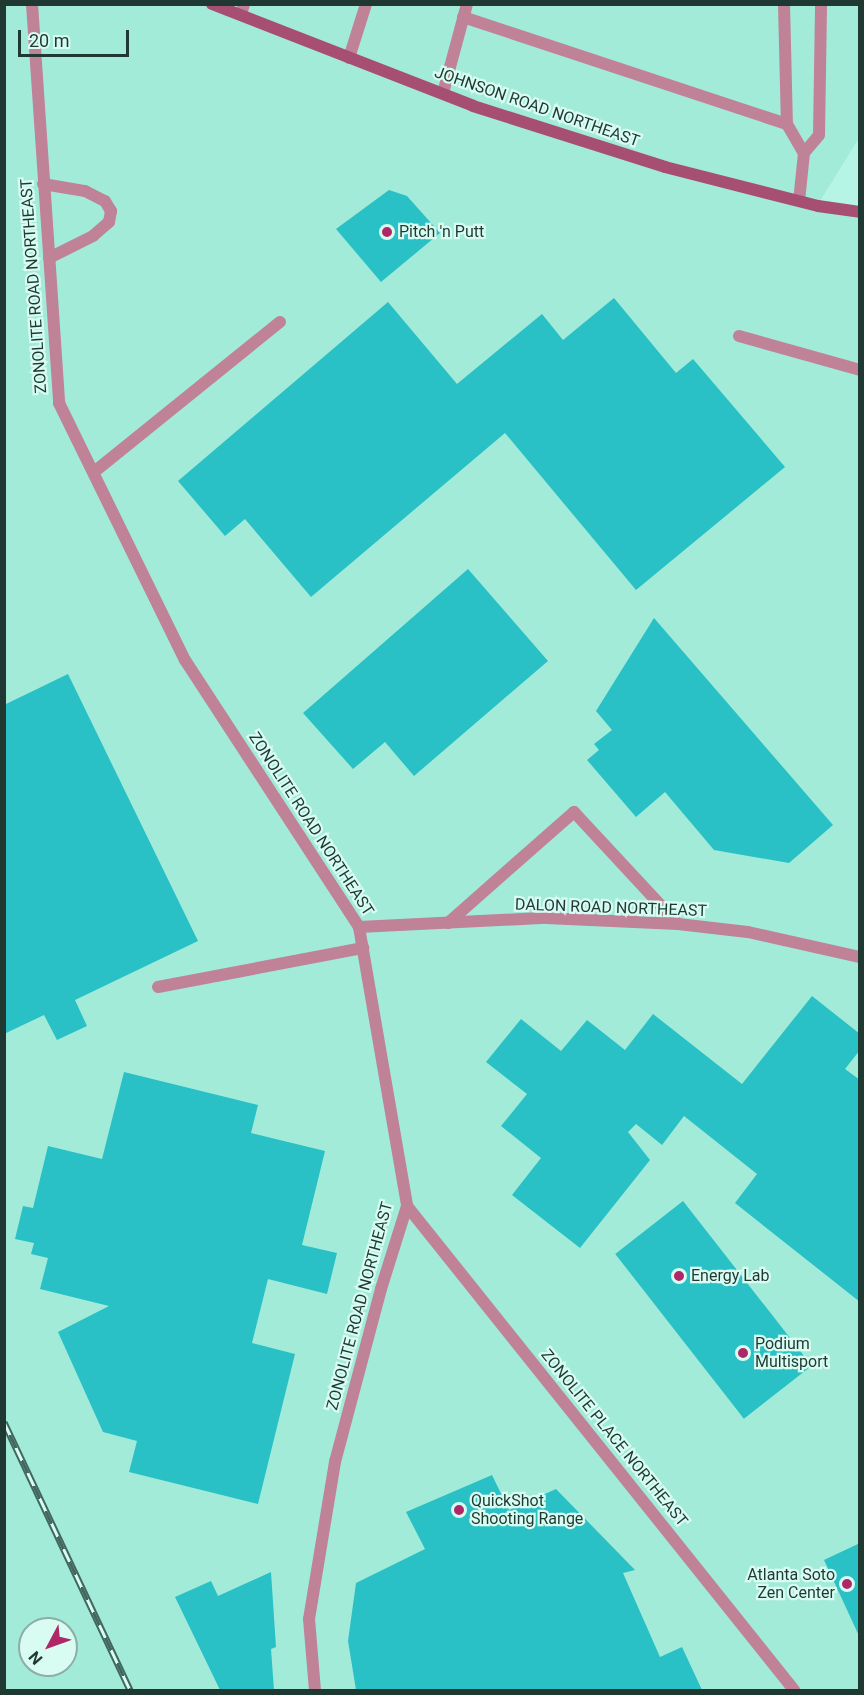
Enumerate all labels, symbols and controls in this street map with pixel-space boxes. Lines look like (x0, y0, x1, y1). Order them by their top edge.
scale bar (21, 18, 132, 56)
text: 20 m (29, 30, 69, 51)
street label: JOHNSON ROAD NORTHEAST (432, 63, 642, 151)
street label: ZONOLITE ROAD NORTHEAST (17, 178, 51, 394)
place label: Pitch 'n Putt (399, 222, 484, 242)
marker: Pitch 'n Putt (380, 225, 394, 239)
street label: ZONOLITE ROAD NORTHEAST (244, 729, 378, 919)
street label: DALON ROAD NORTHEAST (515, 895, 707, 921)
street label: ZONOLITE ROAD NORTHEAST (323, 1200, 397, 1412)
place label: Energy Lab (691, 1266, 770, 1286)
marker: Energy Lab (672, 1269, 686, 1283)
place label: Podium Multisport (755, 1334, 828, 1372)
street label: ZONOLITE PLACE NORTHEAST (537, 1346, 691, 1530)
marker: Podium Multisport (736, 1346, 750, 1360)
place label: QuickShot Shooting Range (471, 1491, 583, 1529)
marker: QuickShot Shooting Range (452, 1503, 466, 1517)
place label: Atlanta Soto Zen Center (747, 1565, 835, 1603)
marker: Atlanta Soto Zen Center (840, 1577, 854, 1591)
north arrow (18, 1617, 78, 1677)
text: N (25, 1647, 46, 1668)

